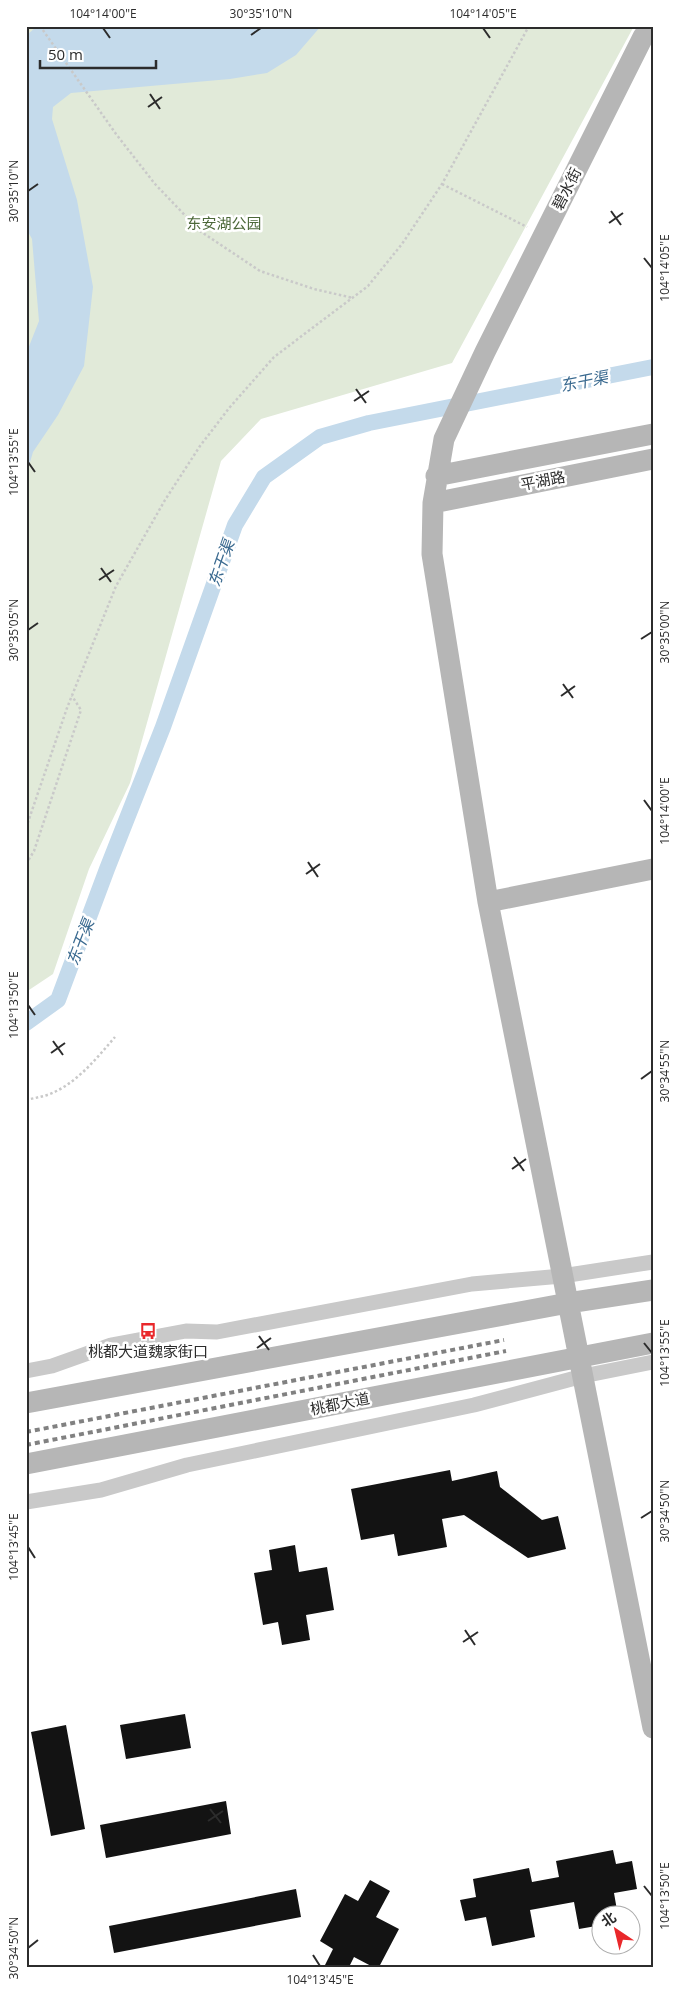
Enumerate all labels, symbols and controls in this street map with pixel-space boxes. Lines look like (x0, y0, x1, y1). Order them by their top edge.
text: 104°14'00"E (69, 5, 137, 22)
text: 30°35'10"N (230, 5, 292, 22)
text: 104°14'05"E (449, 5, 517, 22)
scale bar (40, 38, 156, 70)
text: 50 m (48, 44, 83, 64)
text: 30°35'10"N (5, 160, 22, 222)
street label: 碧水街 (547, 164, 585, 213)
park label: 东安湖公园 (186, 213, 262, 233)
text: 104°14'05"E (656, 234, 673, 302)
water label: 东干渠 (558, 365, 612, 396)
text: 104°13'55"E (5, 428, 22, 496)
street label: 平湖路 (519, 466, 567, 494)
water label: 东干渠 (203, 535, 240, 589)
text: 30°35'05"N (5, 599, 22, 661)
text: 30°35'00"N (656, 601, 673, 663)
text: 104°14'00"E (656, 777, 673, 845)
water label: 东干渠 (61, 914, 100, 968)
text: 104°13'50"E (5, 971, 22, 1039)
text: 30°34'55"N (656, 1040, 673, 1102)
text: 104°13'55"E (656, 1319, 673, 1387)
bus stop icon: 桃都大道魏家街口 (138, 1321, 158, 1341)
place label: 桃都大道魏家街口 (88, 1341, 208, 1361)
street label: 桃都大道 (308, 1387, 371, 1419)
text: 30°34'50"N (656, 1480, 673, 1542)
text: 104°13'45"E (5, 1513, 22, 1581)
text: 104°13'50"E (656, 1862, 673, 1930)
north arrow (592, 1906, 642, 1956)
text: 北 (597, 1907, 619, 1931)
text: 30°34'50"N (5, 1917, 22, 1979)
text: 104°13'45"E (286, 1971, 354, 1988)

